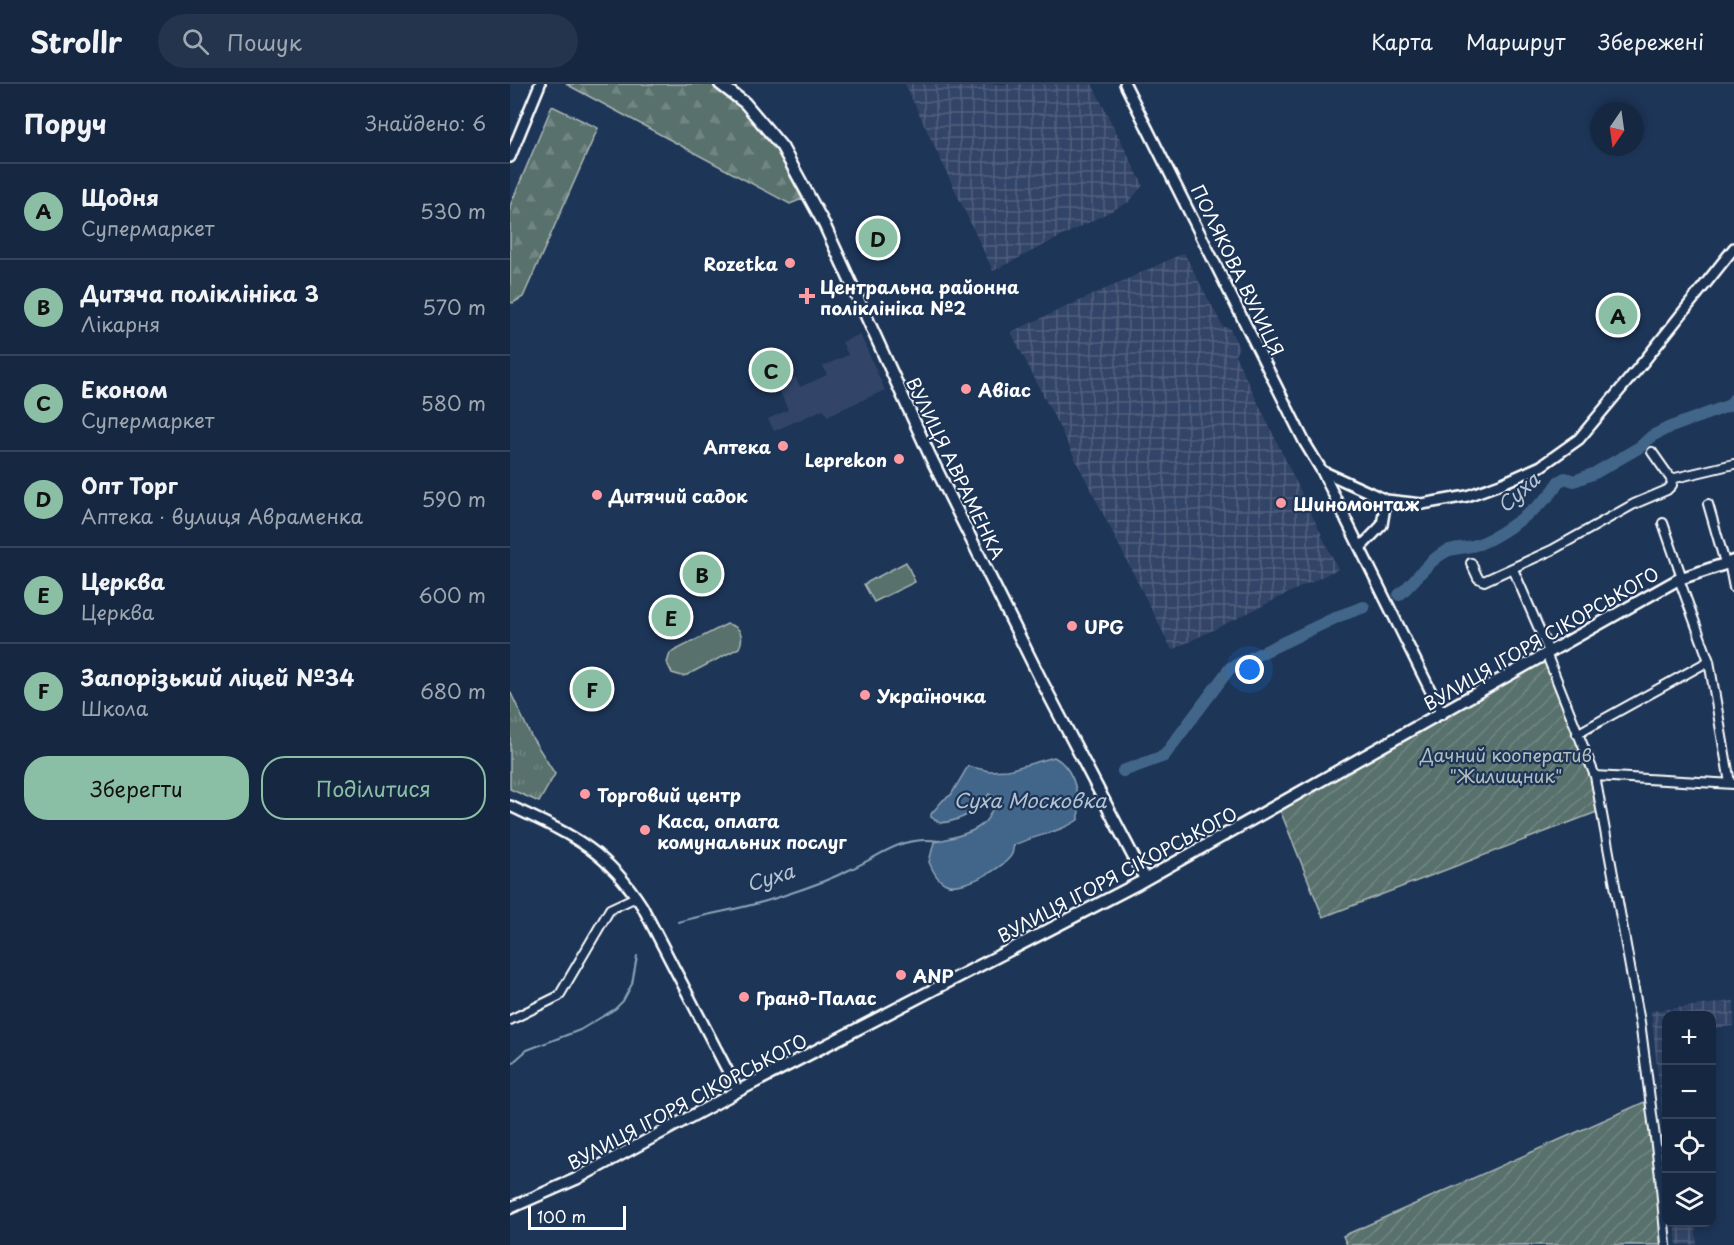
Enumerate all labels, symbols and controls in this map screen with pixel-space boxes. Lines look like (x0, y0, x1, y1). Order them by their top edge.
search box (158, 14, 578, 68)
text: Strollr (30, 20, 122, 63)
icon: search (179, 25, 212, 58)
text: Пошук (227, 25, 302, 58)
text: Карта (1371, 25, 1433, 57)
text: Маршрут (1466, 25, 1565, 57)
text: Збережені (1598, 25, 1704, 57)
north arrow (1590, 102, 1644, 156)
text: Поруч (24, 104, 107, 143)
text: Знайдено: 6 (365, 108, 486, 138)
text: Щодня (81, 180, 159, 213)
street label: ПОЛЯКОВА ВУЛИЦЯ (1185, 180, 1291, 360)
text: A (36, 196, 51, 226)
text: 530 m (420, 196, 486, 226)
text: Супермаркет (81, 213, 214, 243)
pin: D (858, 216, 898, 260)
place label: Rozetka (703, 250, 778, 277)
marker: Rozetka (783, 256, 797, 270)
place label: Центральна районна поліклініка №2 (820, 273, 1019, 321)
text: Дитяча поліклініка 3 (81, 276, 319, 309)
marker: Центральна районна поліклініка №2 (798, 287, 816, 305)
text: B (37, 292, 50, 322)
text: 570 m (422, 292, 486, 322)
pin: A (1598, 292, 1638, 338)
text: Лікарня (81, 309, 160, 339)
pin: C (752, 348, 790, 392)
text: Економ (81, 372, 168, 405)
street label: ВУЛИЦЯ АВРАМЕНКА (900, 372, 1012, 564)
place label: Авіас (977, 376, 1031, 403)
marker: Авіас (959, 382, 973, 396)
text: C (36, 388, 51, 418)
text: 580 m (421, 388, 486, 418)
text: Супермаркет (81, 405, 214, 435)
place label: Аптека (704, 433, 771, 460)
marker: Аптека (776, 439, 790, 453)
place label: Leprekon (805, 446, 887, 473)
marker: Leprekon (892, 452, 906, 466)
water label: Суха (1490, 464, 1547, 519)
text: Опт Торг (81, 468, 178, 501)
place label: Дитячий садок (608, 482, 748, 509)
text: D (36, 484, 51, 514)
text: 590 m (422, 484, 486, 514)
marker: Дитячий садок (590, 488, 604, 502)
place label: Шиномонтаж (1293, 490, 1420, 517)
marker: Шиномонтаж (1274, 496, 1288, 510)
text: Аптека · вулиця Авраменка (81, 501, 363, 531)
pin: B (682, 552, 722, 596)
street label: ВУЛИЦЯ ІГОРЯ СІКОРСЬКОГО (1418, 559, 1664, 717)
text: Церква (81, 564, 165, 597)
text: E (37, 580, 50, 610)
text: 600 m (418, 580, 486, 610)
pin: E (652, 594, 690, 640)
text: Церква (81, 597, 154, 627)
place label: UPG (1084, 613, 1124, 640)
marker: UPG (1065, 619, 1079, 633)
your location (1235, 655, 1264, 684)
text: Запорізький ліцей №34 (81, 660, 354, 693)
pin: F (572, 666, 611, 712)
text: F (38, 676, 49, 706)
text: 680 m (420, 676, 486, 706)
place label: Україночка (876, 682, 987, 709)
marker: Україночка (858, 688, 872, 702)
text: Школа (81, 693, 148, 723)
park label: Дачний кооператив "Жилищник" (1419, 741, 1592, 789)
button: Зберегти (24, 756, 249, 820)
button: Поділитися (261, 756, 486, 820)
place label: Торговий центр (597, 781, 741, 808)
water label: Суха Московка (953, 785, 1107, 815)
marker: Торговий центр (578, 787, 592, 801)
street label: ВУЛИЦЯ ІГОРЯ СІКОРСЬКОГО (993, 799, 1241, 949)
place label: Каса, оплата комунальних послуг (657, 807, 847, 855)
marker: Каса, оплата комунальних послуг (638, 823, 652, 837)
water label: Суха (742, 855, 798, 899)
place label: ANP (913, 962, 953, 989)
marker: ANP (894, 968, 908, 982)
place label: Гранд-Палас (756, 984, 877, 1011)
marker: Гранд-Палас (737, 990, 751, 1004)
map controls (1662, 1011, 1716, 1227)
button: + (1662, 1011, 1716, 1065)
street label: ВУЛИЦЯ ІГОРЯ СІКОРСЬКОГО (563, 1026, 811, 1176)
button: − (1662, 1065, 1716, 1119)
button: locate (1662, 1119, 1716, 1173)
button: layers (1662, 1173, 1716, 1227)
scale bar (528, 1203, 626, 1230)
text: 100 m (537, 1204, 586, 1228)

